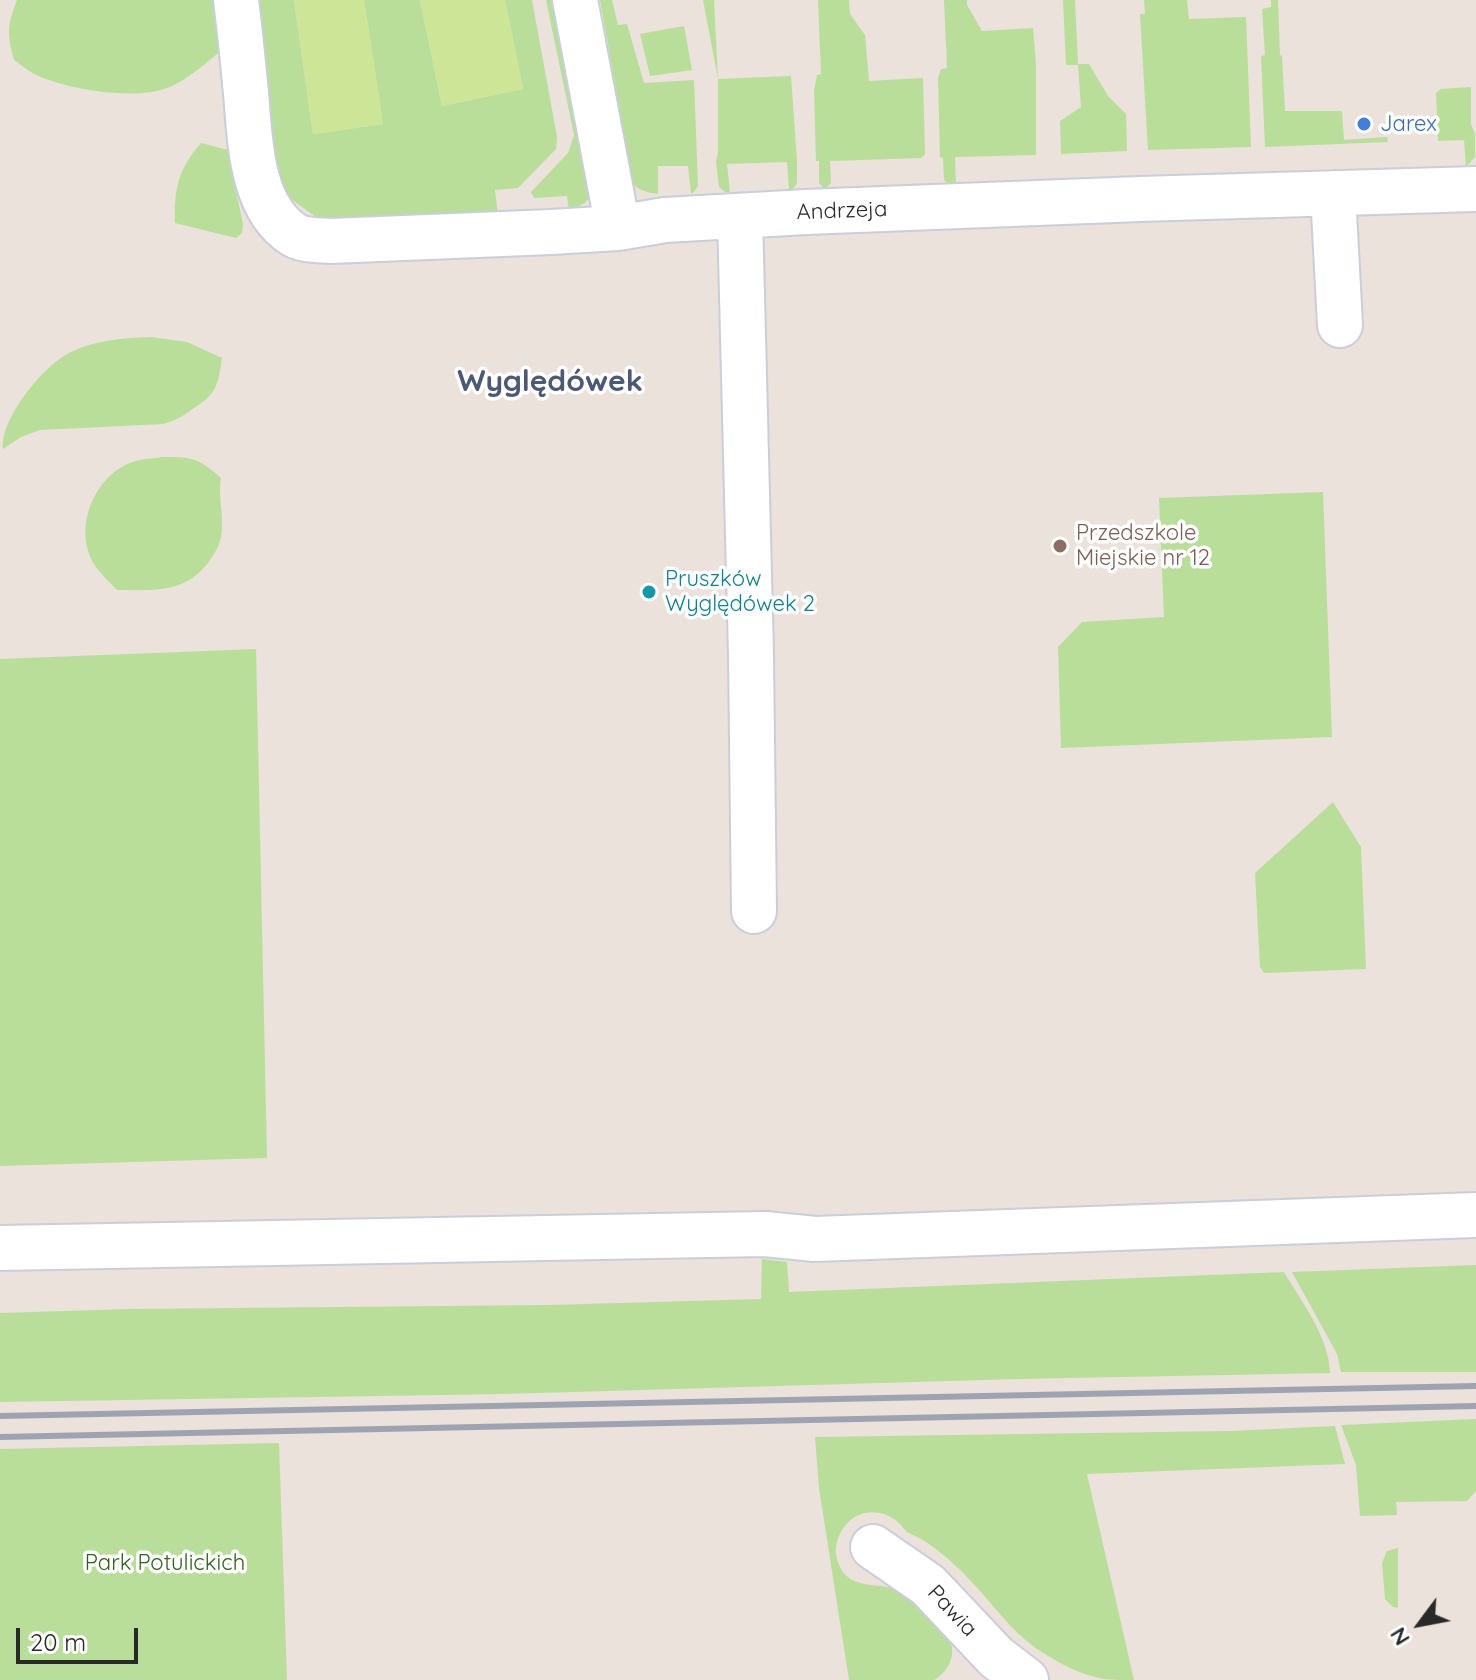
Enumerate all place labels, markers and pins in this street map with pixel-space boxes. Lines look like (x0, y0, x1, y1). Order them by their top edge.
place label: Jarex (1380, 111, 1437, 137)
marker: Jarex (1355, 115, 1373, 133)
place label: Przedszkole Miejskie nr 12 (1076, 520, 1210, 572)
marker: Przedszkole Miejskie nr 12 (1051, 537, 1069, 555)
place label: Pruszków Wyględówek 2 (665, 566, 815, 618)
marker: Pruszków Wyględówek 2 (640, 583, 658, 601)

